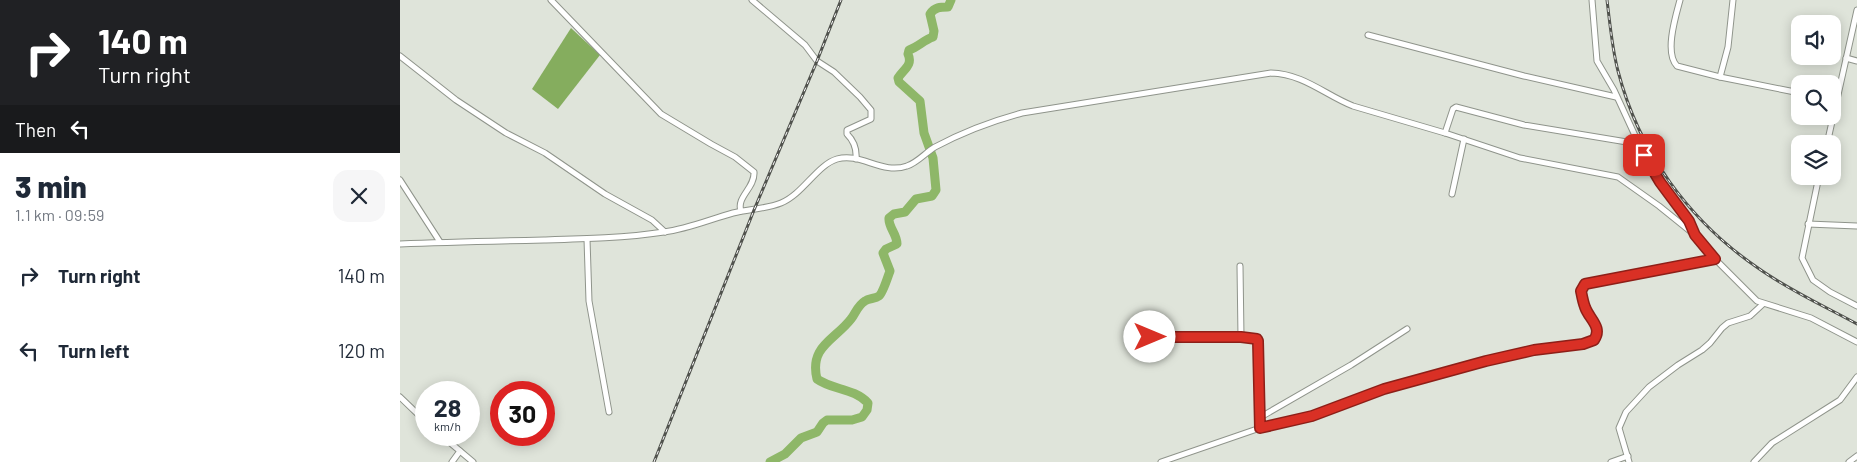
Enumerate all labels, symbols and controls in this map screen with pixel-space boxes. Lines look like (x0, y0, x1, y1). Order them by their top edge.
map controls (1791, 15, 1841, 185)
button: sound (1791, 15, 1841, 65)
text: 140 m (98, 19, 188, 61)
icon: right (15, 20, 80, 85)
text: Turn right (98, 61, 191, 87)
button: search (1791, 75, 1841, 125)
icon: left (66, 115, 94, 143)
text: Then (15, 118, 56, 141)
pin (1623, 134, 1665, 176)
button: layers (1791, 135, 1841, 185)
icon: arrive (1630, 141, 1658, 169)
text: 3 min (15, 168, 87, 204)
button: close (333, 170, 385, 222)
text: 1.1 km · 09:59 (15, 205, 104, 224)
icon: right (15, 262, 43, 290)
text: Turn right (58, 264, 140, 287)
text: 140 m (338, 264, 385, 287)
position arrow (1123, 310, 1175, 362)
icon: left (15, 337, 43, 365)
text: Turn left (58, 339, 129, 362)
text: 120 m (338, 339, 385, 362)
speed limit sign: 30 (490, 381, 555, 446)
text: 28 (434, 392, 461, 422)
text: km/h (434, 419, 461, 433)

